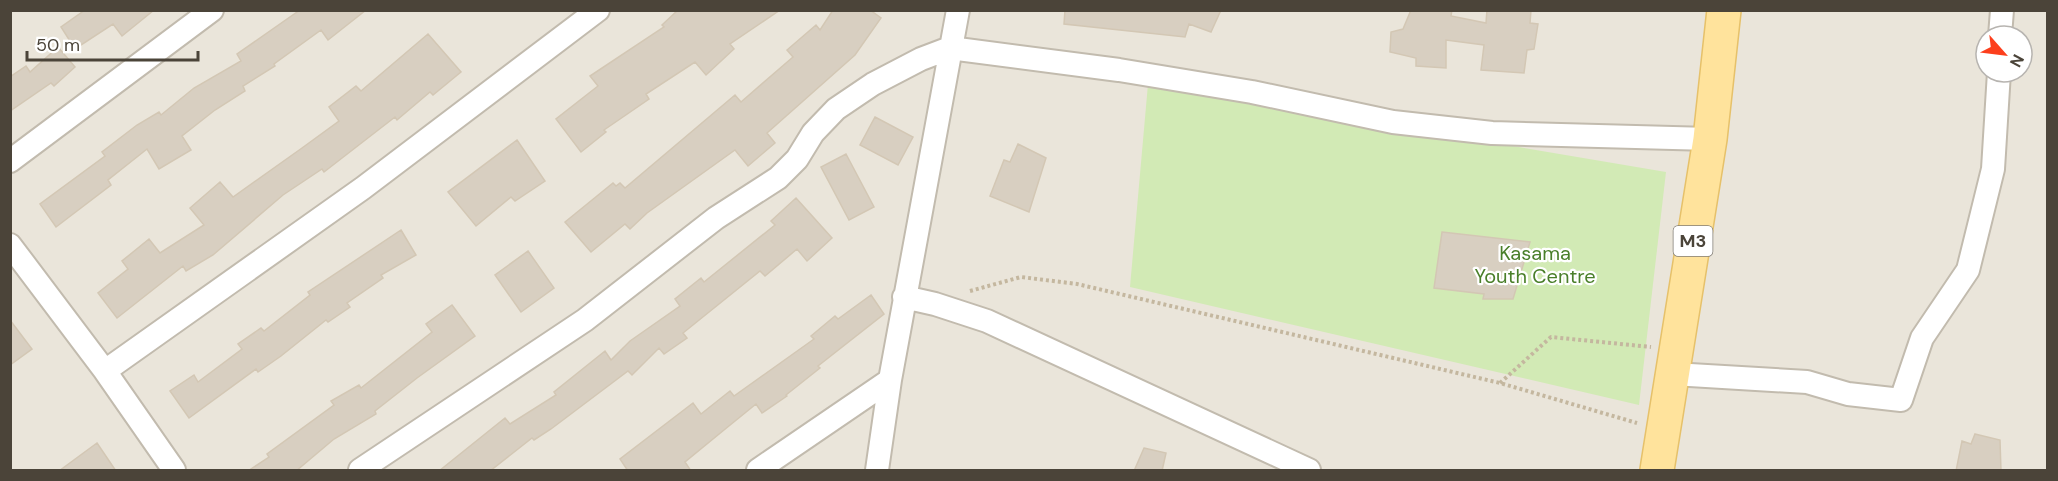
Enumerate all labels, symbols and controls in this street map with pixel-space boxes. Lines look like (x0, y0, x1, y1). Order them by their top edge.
scale bar (27, 24, 198, 62)
north arrow (1974, 24, 2034, 84)
text: 50 m (36, 33, 80, 57)
text: N (2005, 51, 2029, 71)
road number: M3 (1674, 226, 1712, 256)
park label: Kasama Youth Centre (1474, 240, 1596, 289)

